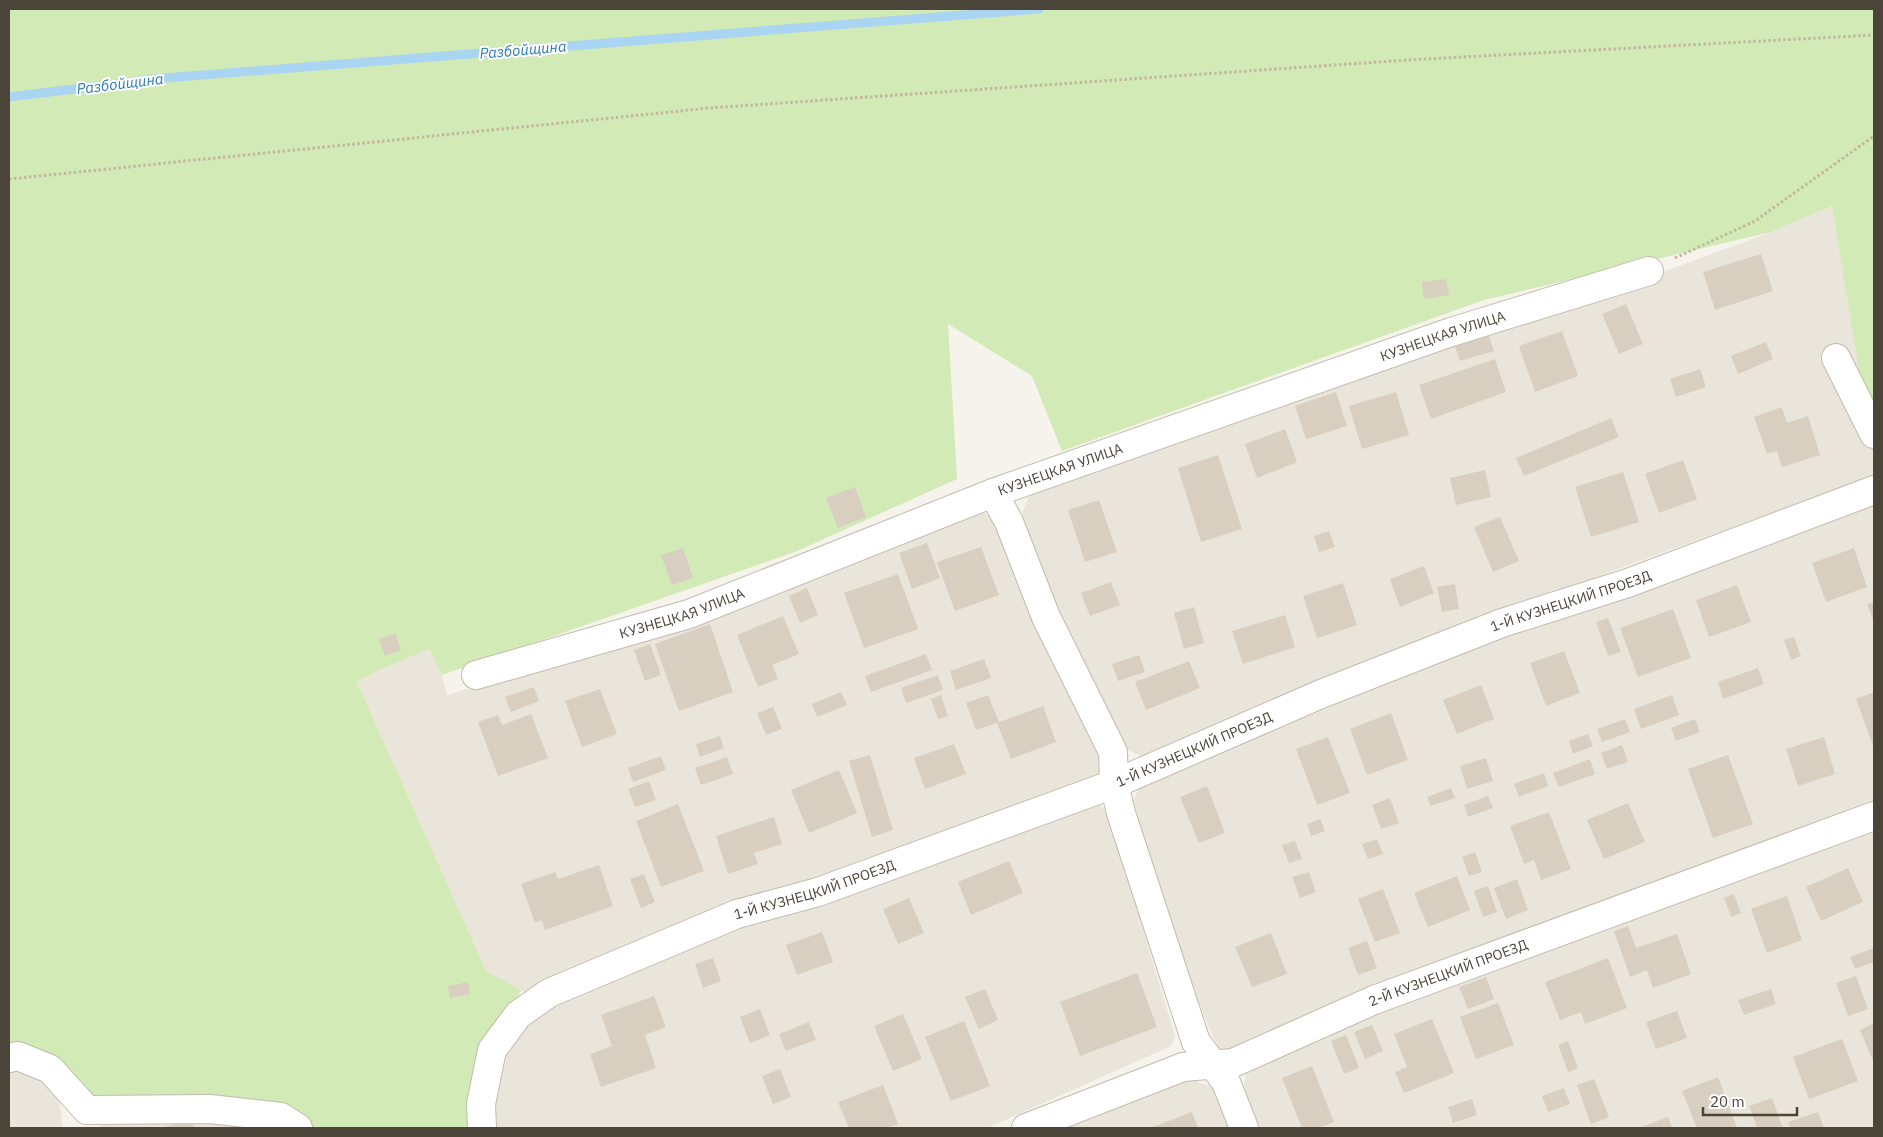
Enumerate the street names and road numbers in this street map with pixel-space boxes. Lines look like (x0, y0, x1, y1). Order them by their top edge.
street label: КУЗНЕЦКАЯ УЛИЦА (1378, 307, 1507, 365)
street label: КУЗНЕЦКАЯ УЛИЦА (995, 439, 1125, 500)
street label: 1-Й КУЗНЕЦКИЙ ПРОЕЗД (1488, 566, 1654, 636)
street label: КУЗНЕЦКАЯ УЛИЦА (617, 584, 747, 642)
street label: 1-Й КУЗНЕЦКИЙ ПРОЕЗД (1113, 707, 1275, 791)
street label: 1-Й КУЗНЕЦКИЙ ПРОЕЗД (732, 856, 898, 923)
street label: 2-Й КУЗНЕЦКИЙ ПРОЕЗД (1366, 935, 1530, 1010)

